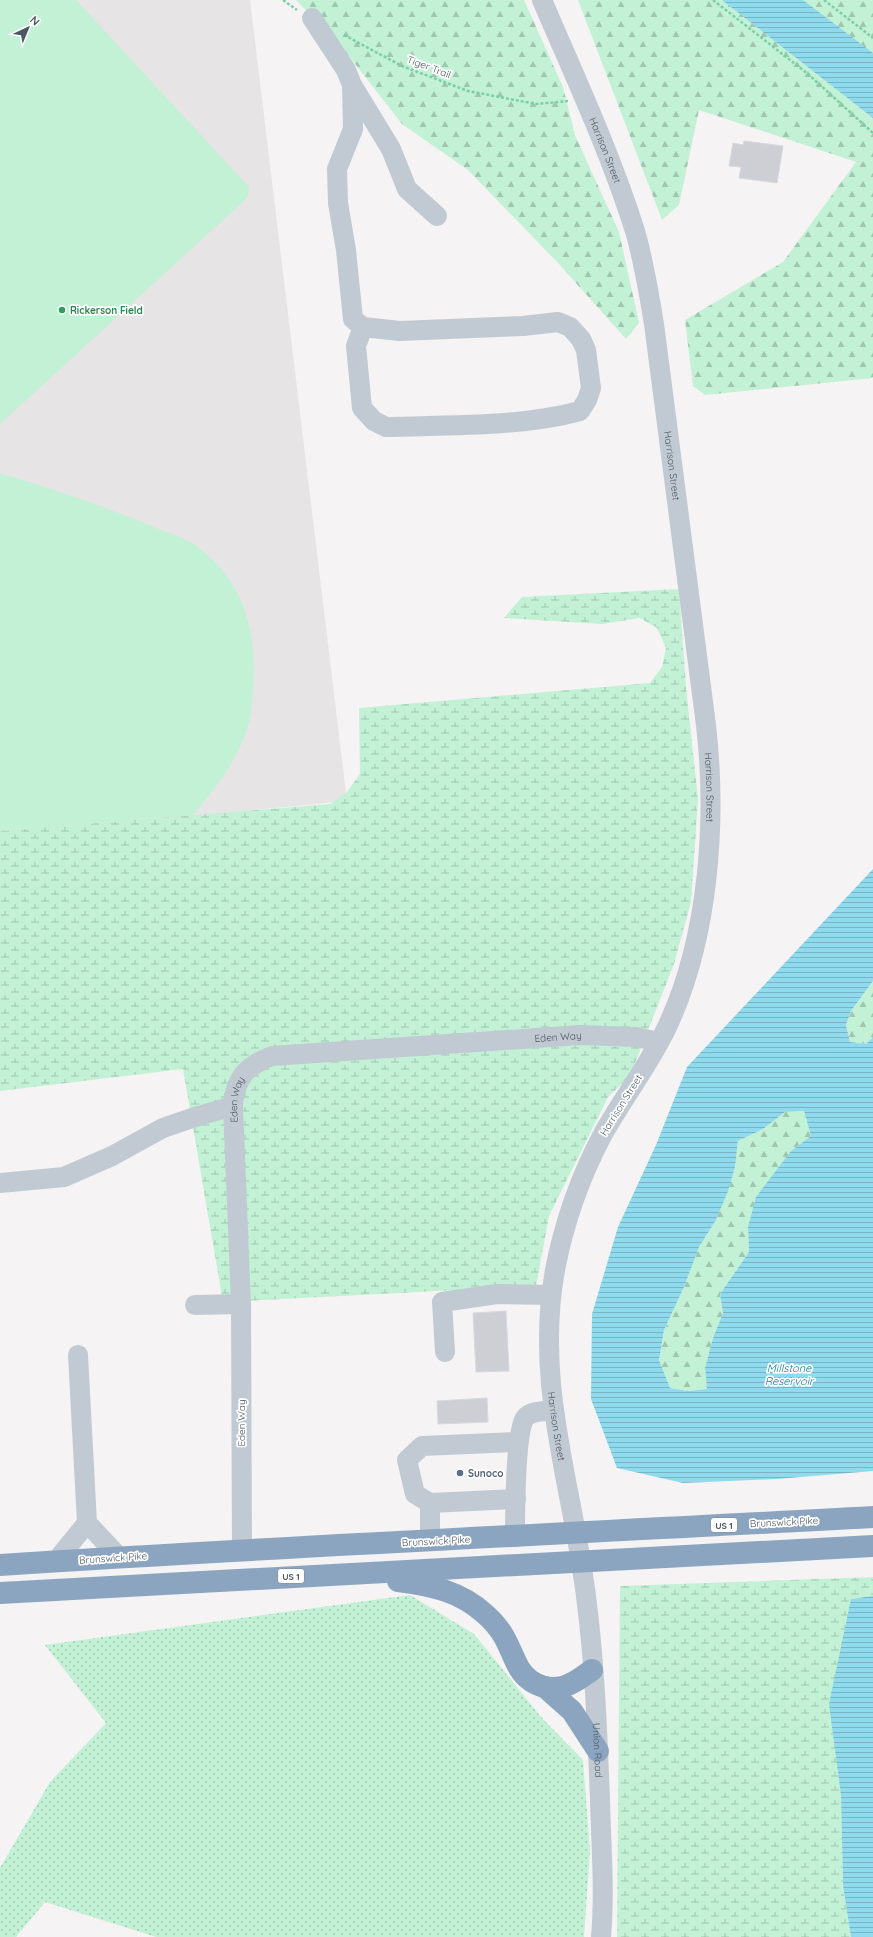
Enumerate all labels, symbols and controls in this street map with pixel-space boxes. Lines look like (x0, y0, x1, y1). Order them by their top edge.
north arrow (8, 8, 48, 48)
text: N (27, 13, 43, 29)
street label: Tiger Trail (405, 53, 453, 81)
street label: Harrison Street (587, 115, 625, 185)
place label: Rickerson Field (70, 304, 143, 317)
marker: Rickerson Field (57, 305, 67, 315)
street label: Harrison Street (661, 430, 683, 502)
street label: Harrison Street (702, 752, 717, 823)
street label: Eden Way (534, 1028, 582, 1045)
street label: Harrison Street (597, 1071, 645, 1138)
street label: Eden Way (226, 1074, 247, 1123)
water label: Millstone Reservoir (765, 1361, 815, 1388)
street label: Harrison Street (545, 1391, 569, 1462)
street label: Eden Way (235, 1399, 248, 1447)
place label: Sunoco (468, 1467, 503, 1480)
marker: Sunoco (455, 1468, 465, 1478)
street label: Brunswick Pike (750, 1514, 819, 1530)
road number: US 1 (711, 1518, 737, 1532)
street label: Brunswick Pike (402, 1533, 471, 1549)
street label: Brunswick Pike (78, 1549, 148, 1567)
road number: US 1 (278, 1569, 304, 1583)
street label: Union Road (590, 1723, 606, 1778)

